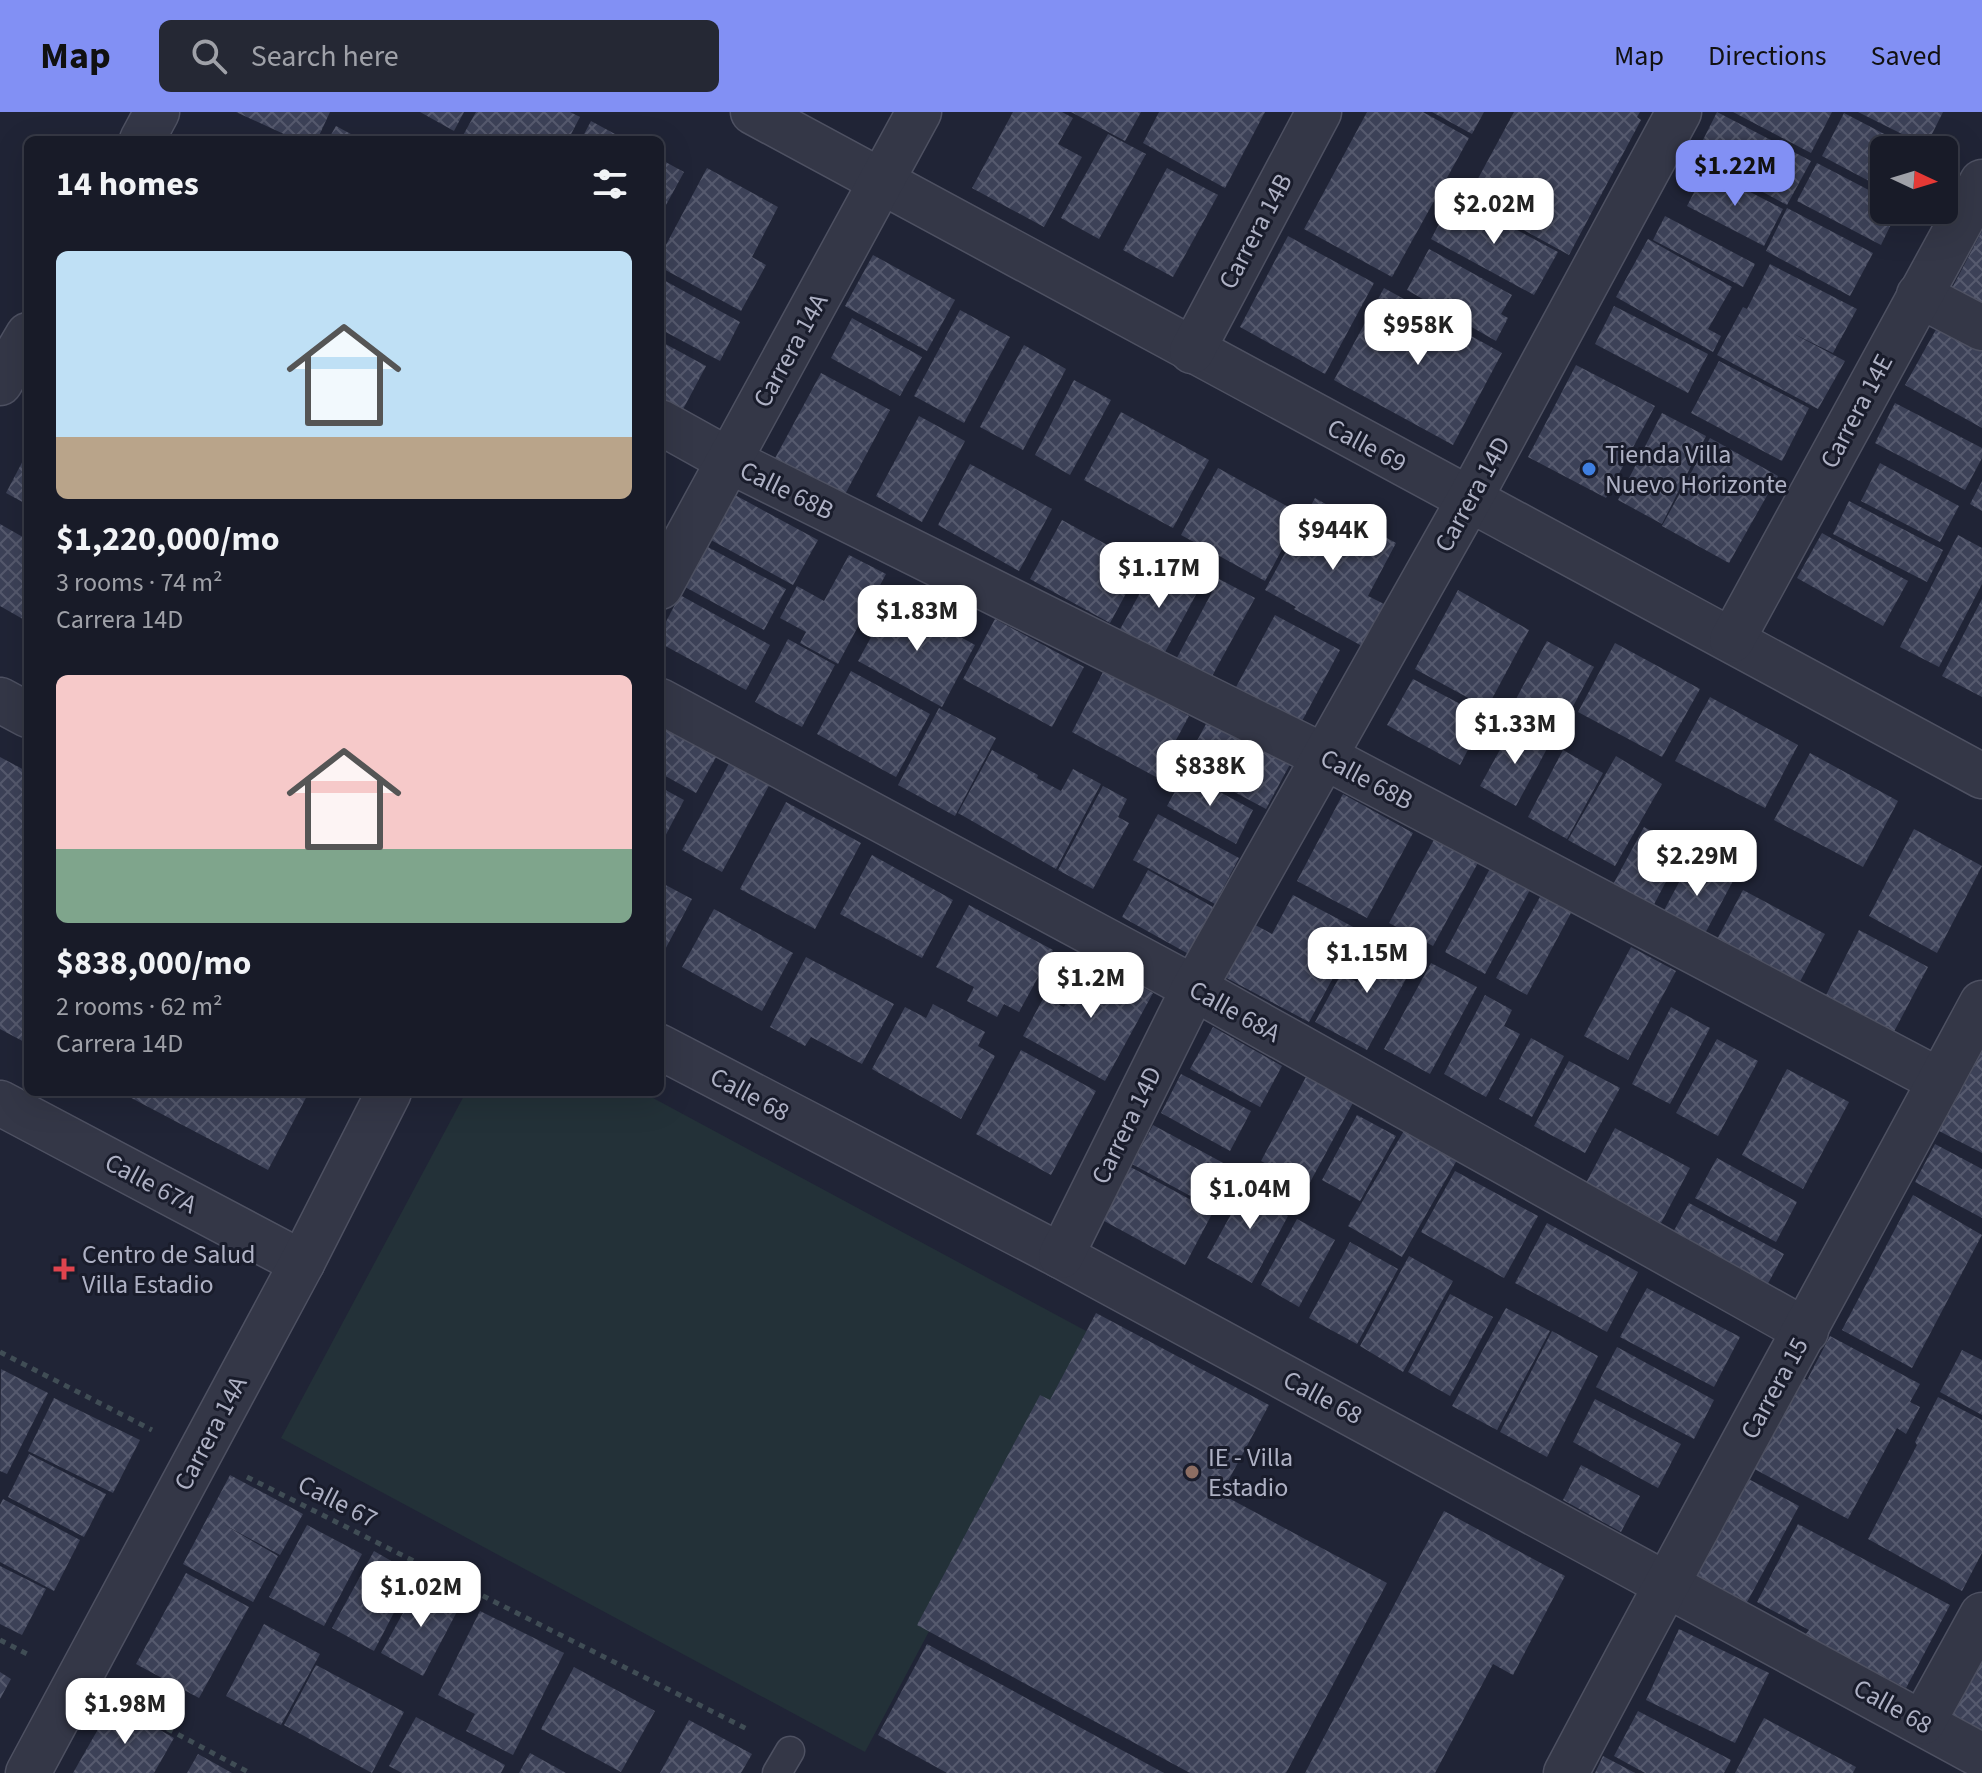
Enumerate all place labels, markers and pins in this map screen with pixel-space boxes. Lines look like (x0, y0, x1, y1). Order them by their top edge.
pin: $1.22M (1670, 140, 1800, 208)
pin: $2.02M (1429, 178, 1559, 246)
pin: $958K (1362, 299, 1474, 367)
place label: Tienda Villa Nuevo Horizonte (1605, 436, 1787, 503)
marker: Tienda Villa Nuevo Horizonte (1580, 460, 1598, 478)
pin: $944K (1277, 504, 1389, 572)
pin: $1.17M (1094, 542, 1224, 610)
pin: $1.83M (852, 585, 982, 653)
pin: $1.33M (1450, 698, 1580, 766)
pin: $838K (1154, 740, 1266, 808)
pin: $2.29M (1632, 830, 1762, 898)
pin: $1.15M (1302, 927, 1432, 995)
pin: $1.2M (1035, 952, 1147, 1020)
pin: $1.04M (1185, 1163, 1315, 1231)
place label: Centro de Salud Villa Estadio (82, 1236, 256, 1303)
marker: Centro de Salud Villa Estadio (53, 1258, 75, 1280)
place label: IE - Villa Estadio (1208, 1439, 1293, 1506)
marker: IE - Villa Estadio (1183, 1463, 1201, 1481)
pin: $1.02M (356, 1561, 486, 1629)
pin: $1.98M (60, 1678, 190, 1746)

